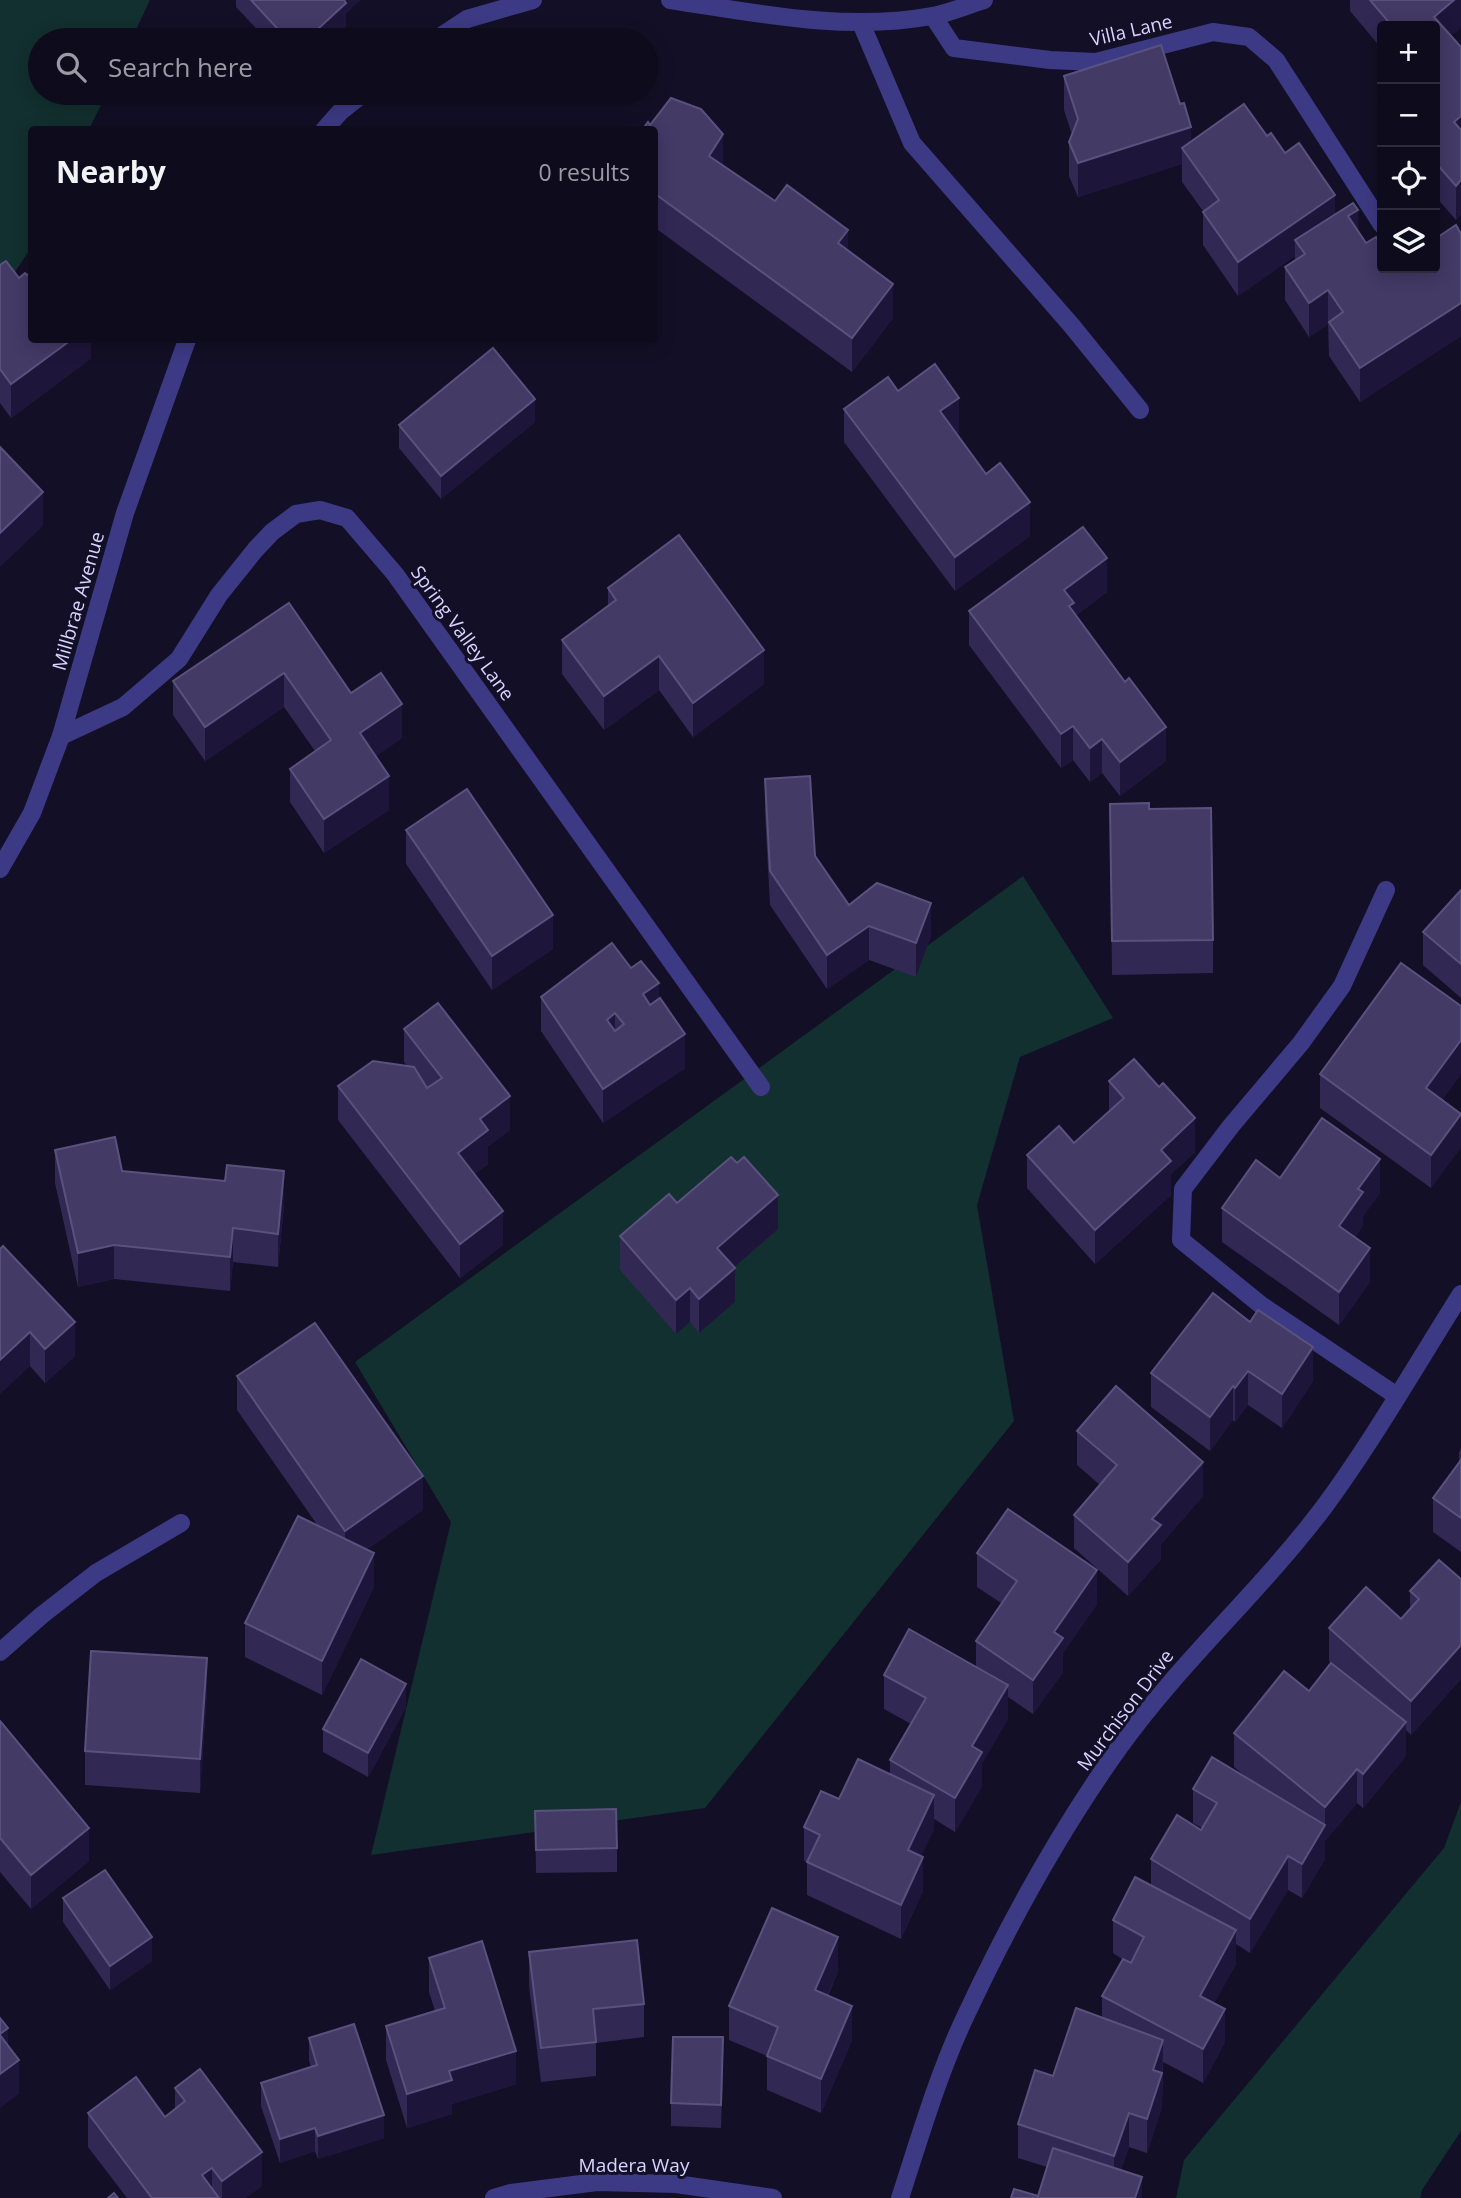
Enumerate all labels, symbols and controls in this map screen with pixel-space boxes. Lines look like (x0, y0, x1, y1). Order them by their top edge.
street label: Villa Lane (1087, 8, 1175, 52)
map controls (1377, 21, 1440, 273)
button: + (1377, 21, 1440, 84)
search box (28, 28, 658, 105)
icon: search (52, 48, 90, 86)
text: Search here (108, 49, 253, 85)
button: − (1377, 84, 1440, 147)
button: locate (1377, 147, 1440, 210)
text: Nearby (56, 151, 166, 192)
text: 0 results (539, 156, 630, 188)
button: layers (1377, 210, 1440, 273)
street label: Millbrae Avenue (46, 529, 110, 673)
street label: Spring Valley Lane (405, 560, 521, 706)
street label: Murchison Drive (1071, 1644, 1179, 1776)
street label: Madera Way (579, 2152, 690, 2178)

